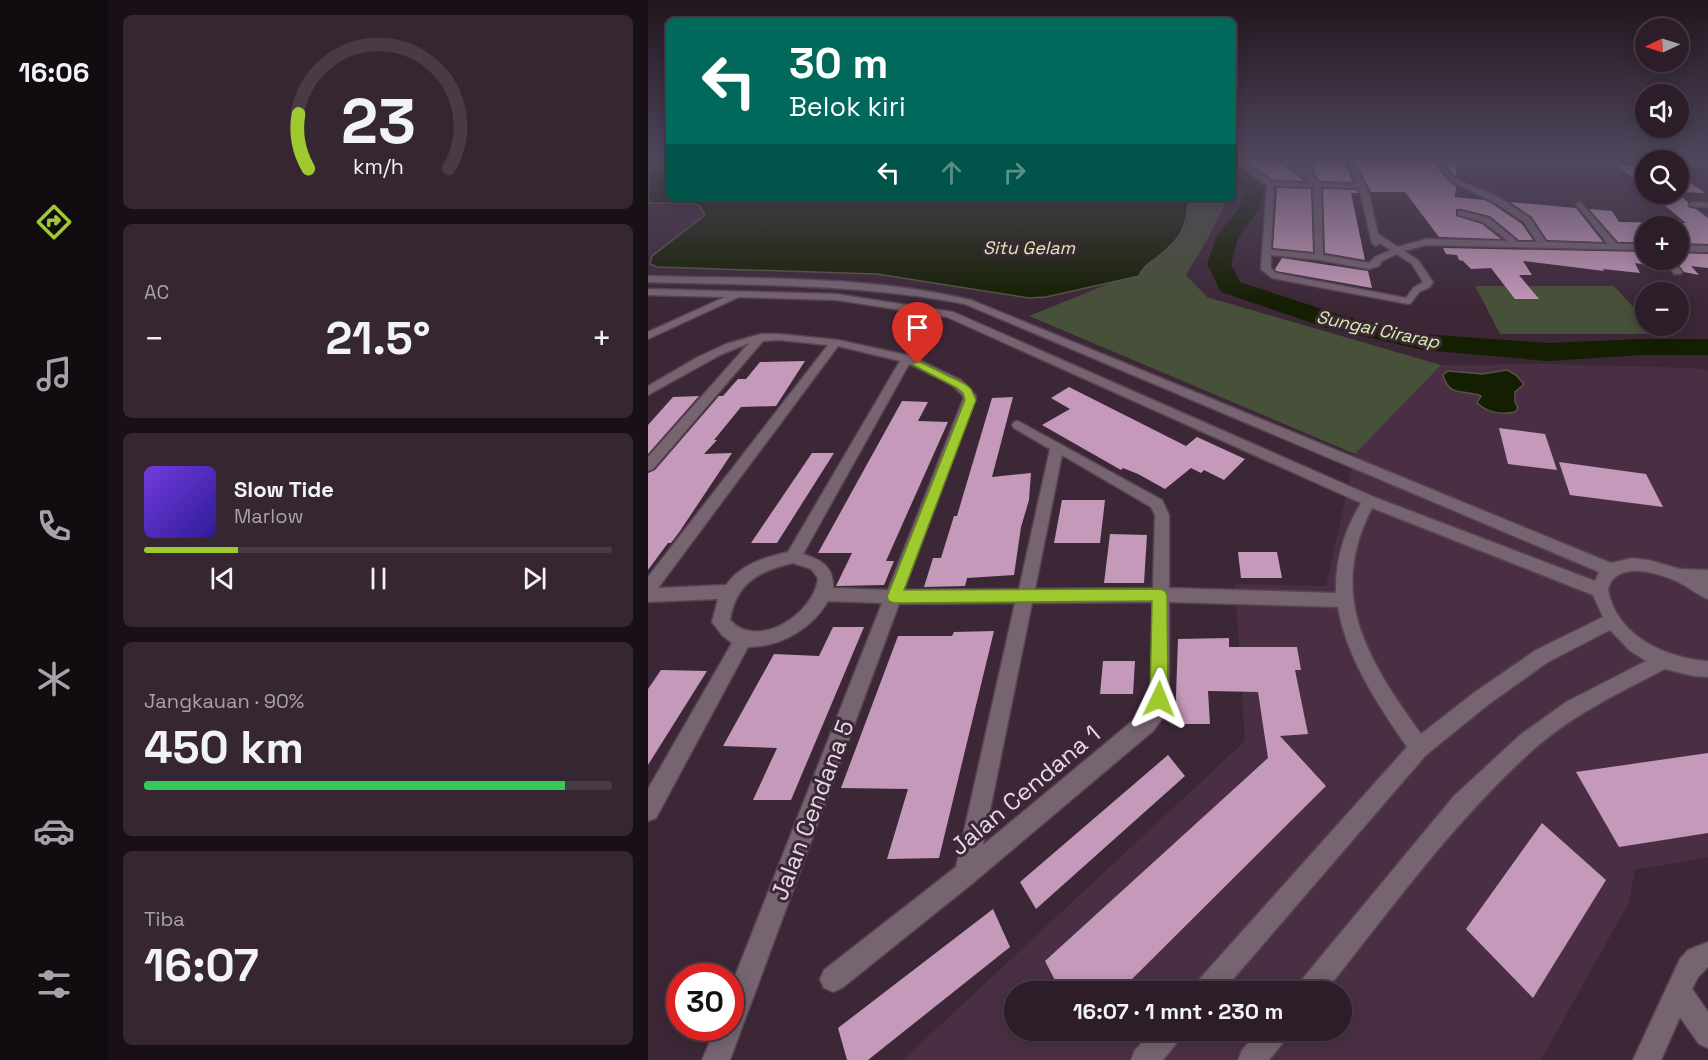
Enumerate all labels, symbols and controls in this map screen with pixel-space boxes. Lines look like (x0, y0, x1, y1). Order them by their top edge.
north arrow (1635, 18, 1689, 72)
map controls (1635, 18, 1689, 336)
text: 30 m (789, 37, 888, 90)
icon: left (690, 42, 768, 120)
text: 16:06 (18, 55, 90, 90)
text: 23 (340, 82, 415, 161)
button: sound (1635, 84, 1689, 138)
text: Belok kiri (789, 89, 906, 124)
button: search (1635, 150, 1689, 204)
text: km/h (352, 153, 404, 180)
icon: left (872, 156, 905, 189)
icon: ahead (935, 156, 968, 189)
icon: right (998, 156, 1031, 189)
icon: directions (33, 201, 75, 243)
button: + (1635, 216, 1689, 270)
water label: Situ Gelam (983, 236, 1076, 259)
text: AC (144, 279, 169, 305)
button: − (1635, 282, 1689, 336)
pin (892, 302, 943, 364)
water label: Sungai Cirarap (1314, 305, 1443, 354)
text: 21.5° (325, 310, 431, 367)
icon: arrive (901, 311, 934, 344)
text: − (144, 318, 164, 360)
text: + (592, 318, 612, 360)
icon: music (33, 353, 75, 395)
text: Slow Tide (234, 475, 334, 503)
text: Marlow (234, 503, 303, 529)
icon: phone (33, 505, 75, 547)
icon: previous (206, 562, 239, 595)
icon: pause (362, 562, 395, 595)
icon: next (518, 562, 551, 595)
icon: climate (33, 658, 75, 700)
position arrow (1127, 667, 1191, 731)
text: Jangkauan · 90% (144, 688, 304, 714)
street label: Jalan Cendana 5 (763, 715, 861, 905)
street label: Jalan Cendana 1 (944, 718, 1106, 862)
text: 450 km (144, 719, 304, 776)
icon: car (33, 810, 75, 852)
text: Tiba (144, 906, 185, 932)
text: 16:07 (144, 937, 259, 994)
icon: filters (33, 963, 75, 1005)
speed limit sign: 30 (666, 963, 744, 1041)
text: 16:07 · 1 mnt · 230 m (1073, 997, 1283, 1025)

